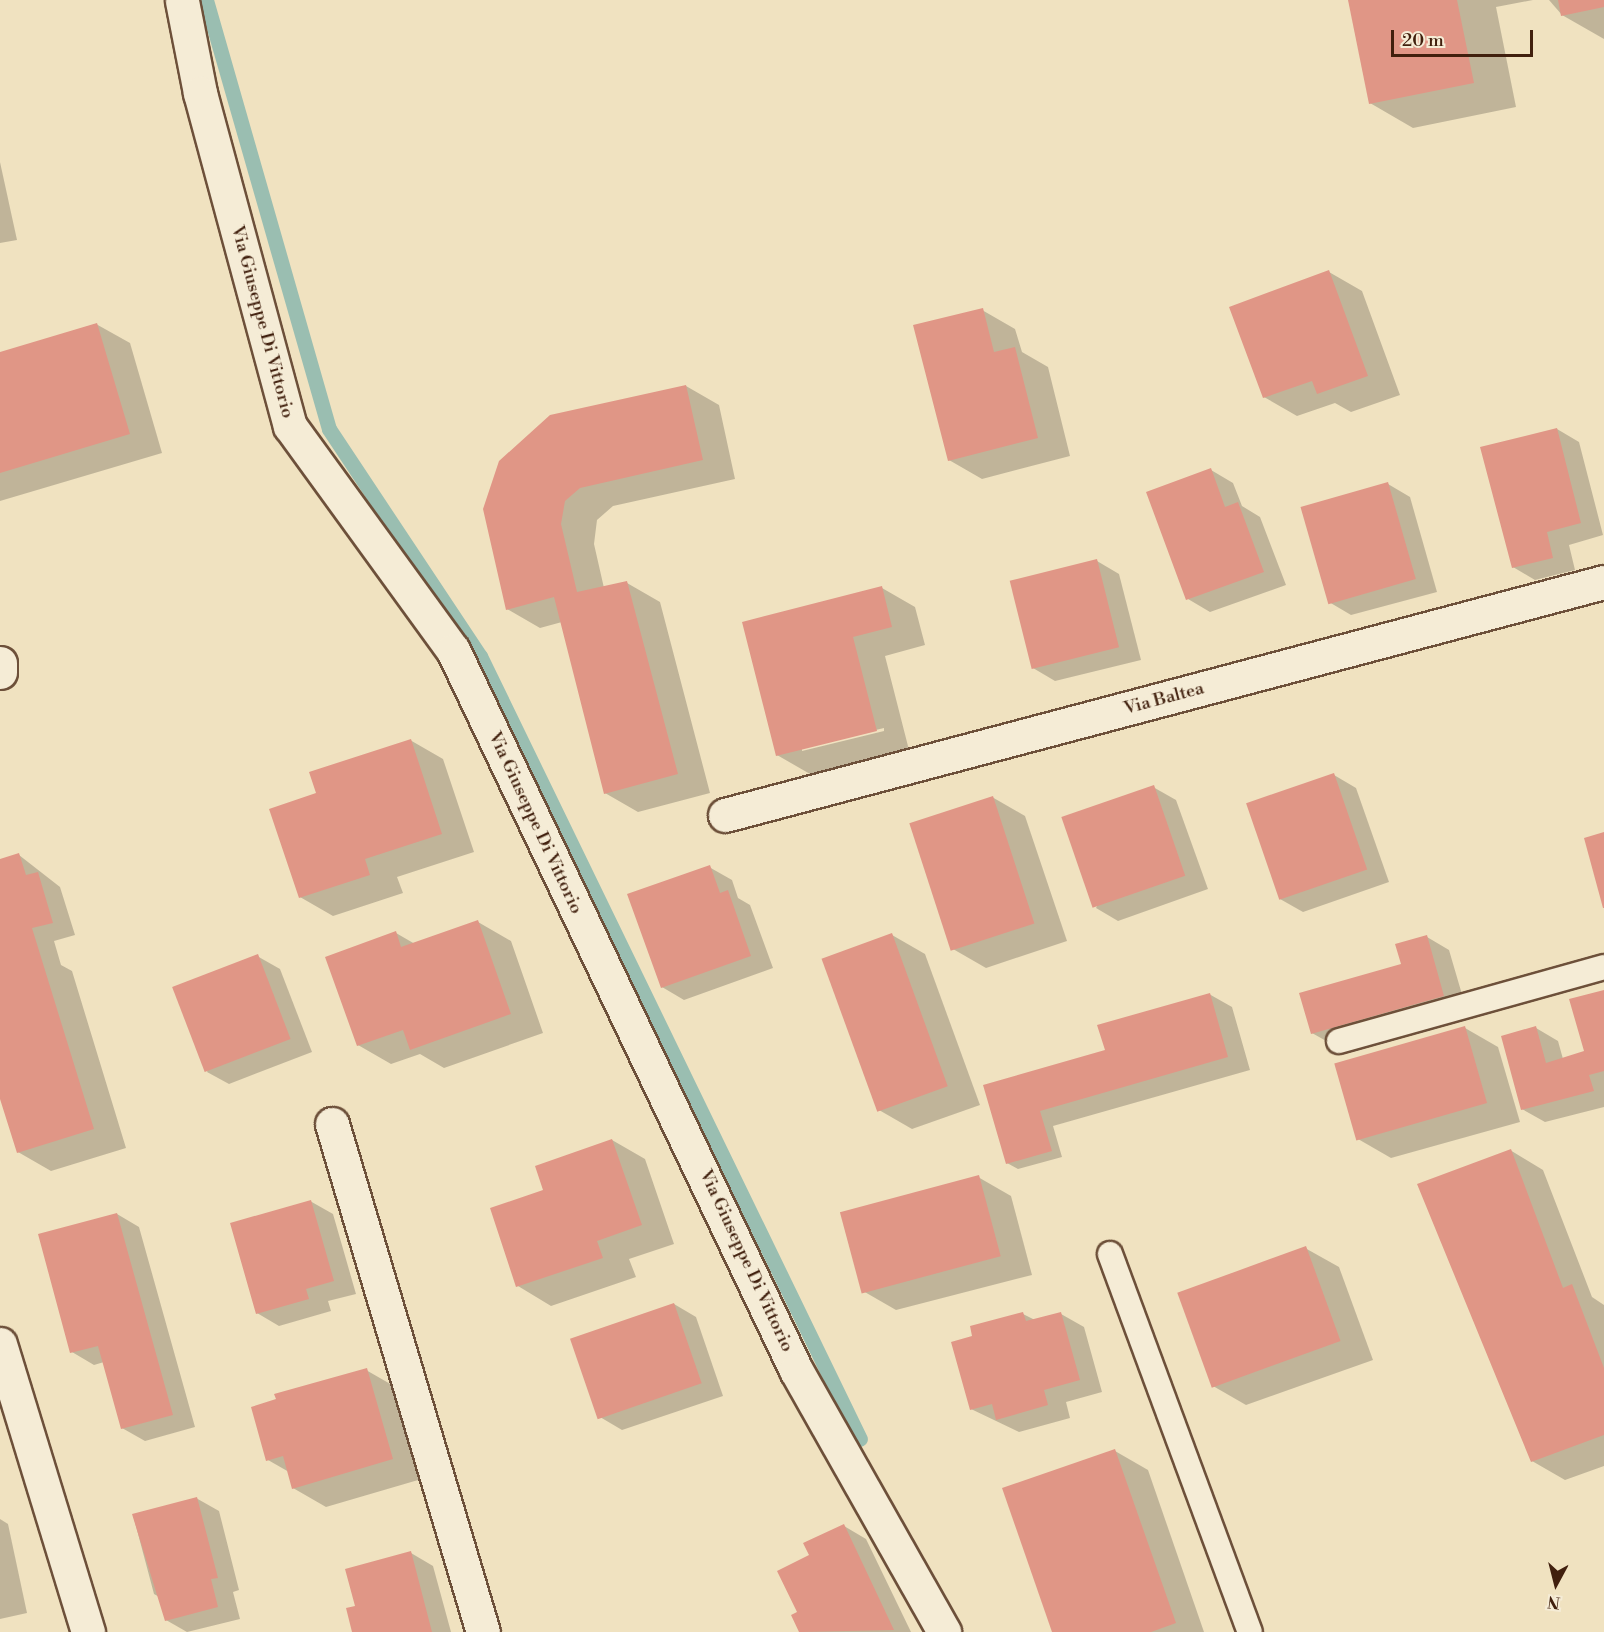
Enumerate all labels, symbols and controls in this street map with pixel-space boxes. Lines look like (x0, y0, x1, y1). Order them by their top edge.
scale bar (1394, 18, 1536, 56)
text: 20 m (1402, 29, 1444, 52)
street label: Via Giuseppe Di Vittorio (226, 223, 298, 421)
street label: Via Baltea (1122, 678, 1206, 720)
street label: Via Giuseppe Di Vittorio (483, 728, 587, 918)
street label: Via Giuseppe Di Vittorio (694, 1166, 798, 1356)
north arrow (1526, 1554, 1586, 1614)
text: N (1546, 1591, 1561, 1613)

